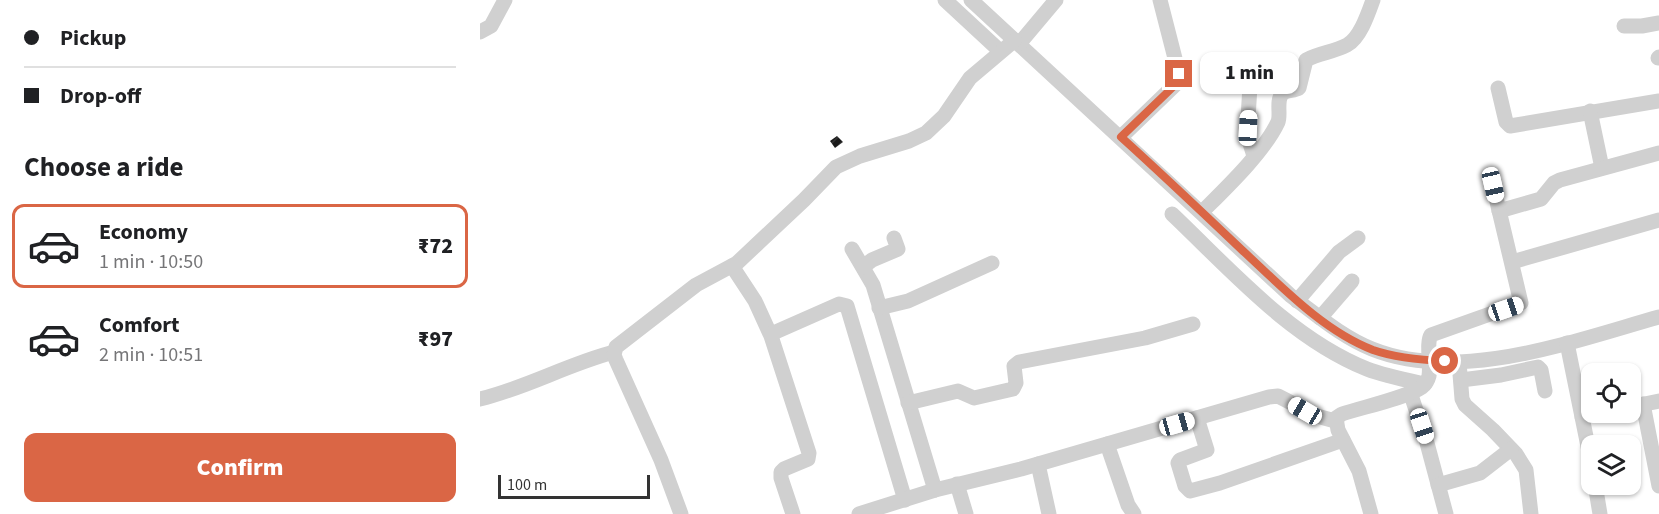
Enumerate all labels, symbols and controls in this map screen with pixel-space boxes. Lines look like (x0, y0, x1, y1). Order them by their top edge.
text: Pickup (60, 22, 126, 54)
callout: 1 min (1200, 53, 1299, 95)
text: 1 min (1225, 59, 1274, 87)
route end (1165, 60, 1192, 87)
text: Drop-off (60, 80, 141, 112)
car (1238, 110, 1258, 146)
text: Choose a ride (24, 148, 184, 187)
car (1480, 165, 1506, 205)
text: Economy (99, 216, 188, 248)
icon: car (27, 219, 81, 273)
text: ₹72 (418, 230, 453, 262)
text: 1 min · 10:50 (99, 248, 203, 276)
car (1486, 295, 1526, 323)
text: Comfort (99, 309, 180, 341)
icon: car (27, 312, 81, 366)
text: ₹97 (418, 323, 453, 355)
text: 2 min · 10:51 (99, 341, 203, 369)
route start (1431, 347, 1458, 374)
map controls (1581, 363, 1641, 495)
button: locate (1581, 363, 1641, 423)
car (1285, 394, 1325, 428)
car (1408, 406, 1436, 446)
car (1157, 410, 1197, 438)
button: Confirm (24, 433, 456, 502)
button: layers (1581, 435, 1641, 495)
scale bar (498, 472, 650, 500)
text: 100 m (507, 474, 547, 496)

